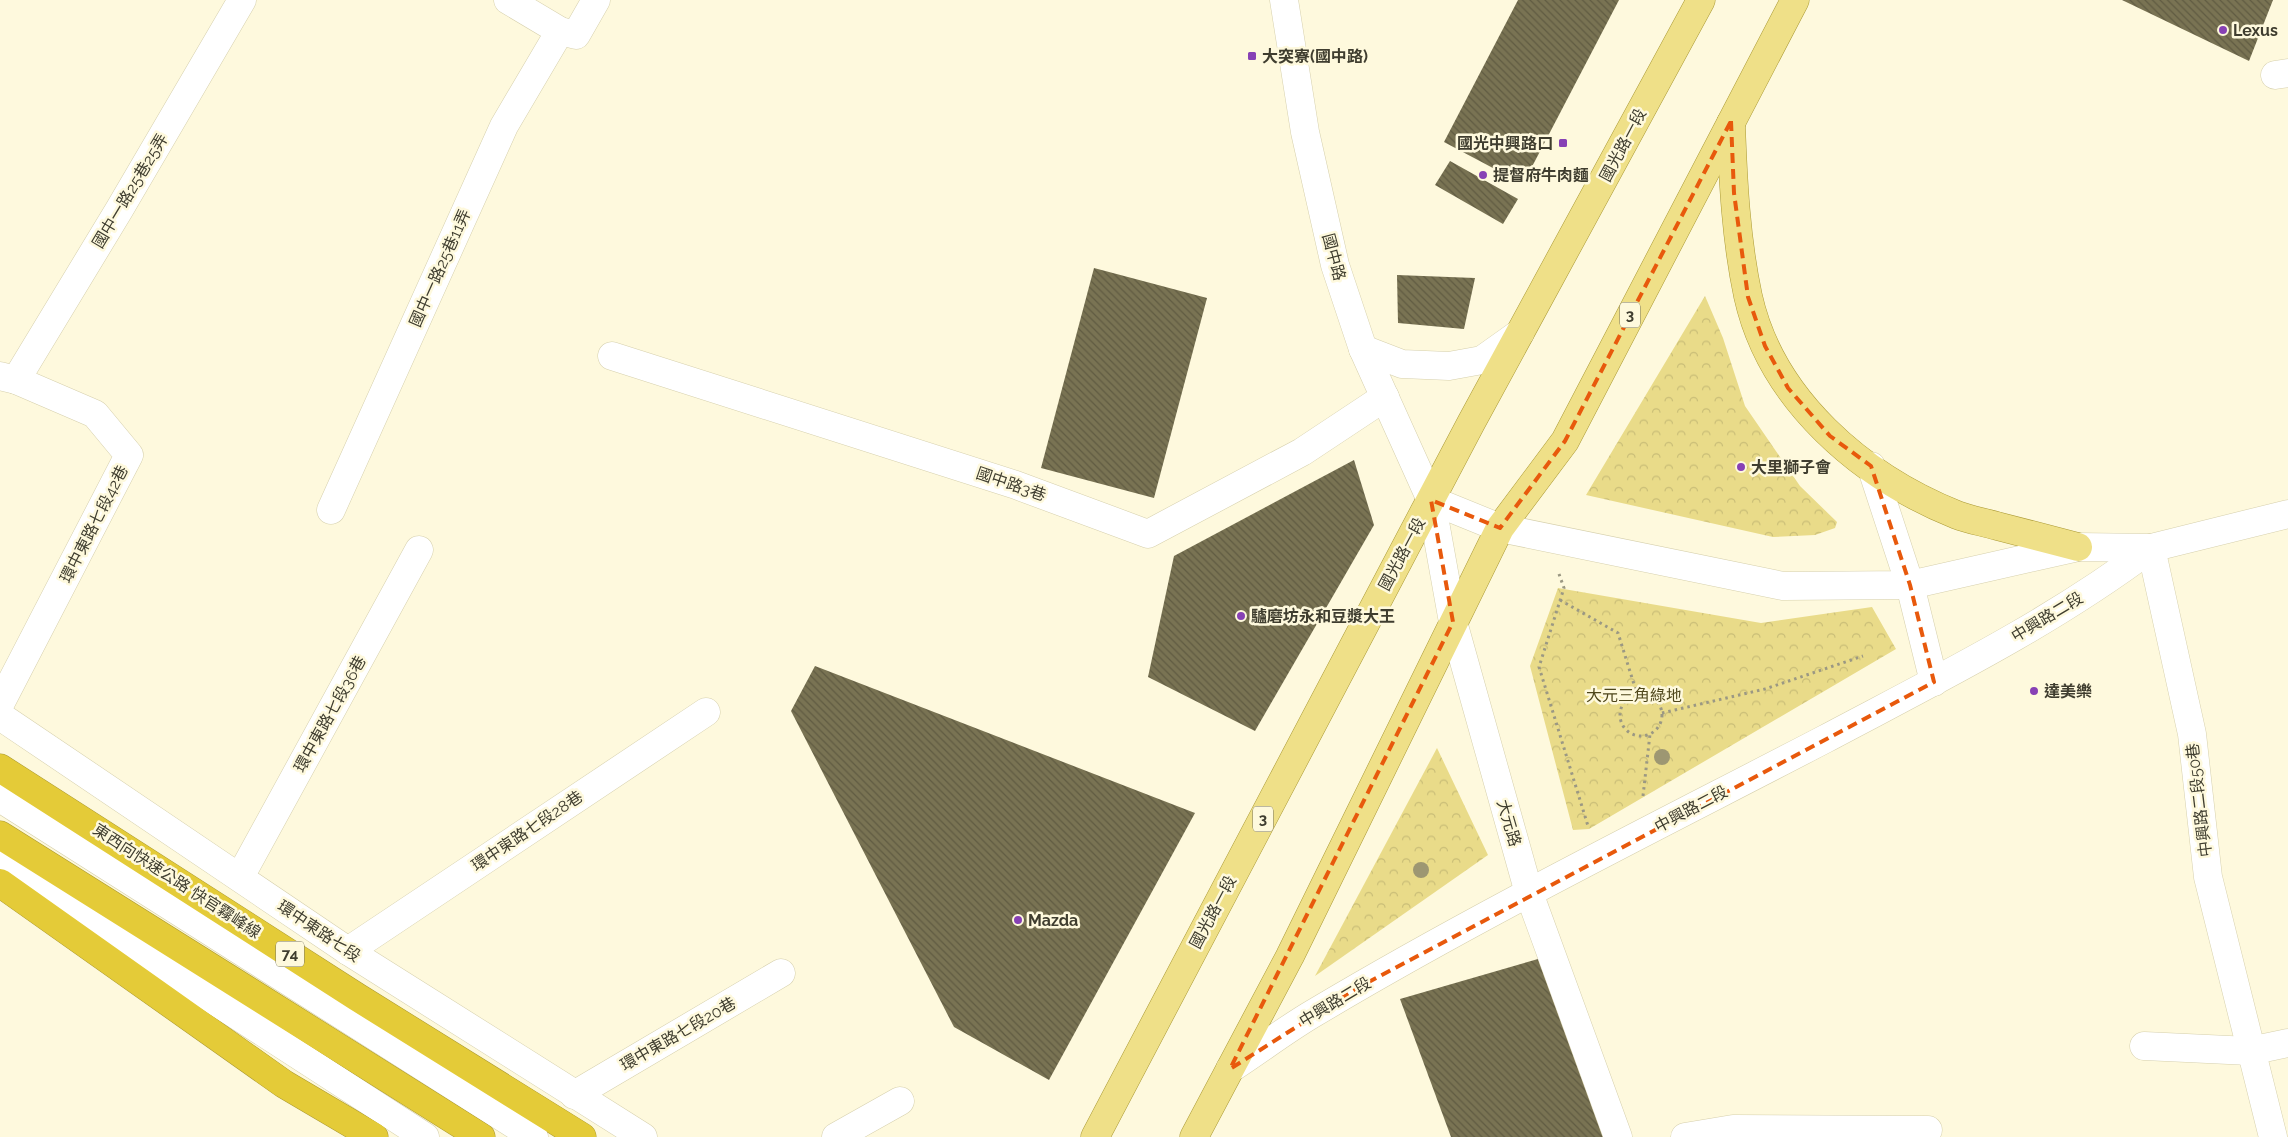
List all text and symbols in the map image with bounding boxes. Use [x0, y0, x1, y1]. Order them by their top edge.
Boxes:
place label: Lexus [2233, 21, 2278, 40]
marker: Lexus [2217, 24, 2229, 36]
place label: 大突寮(國中路) [1262, 47, 1368, 66]
marker: 大突寮(國中路) [1246, 50, 1258, 62]
street label: 國光路一段 [1596, 105, 1650, 185]
street label: 國中一路25巷25弄 [88, 130, 172, 252]
place label: 國光中興路口 [1457, 134, 1553, 153]
marker: 國光中興路口 [1557, 137, 1569, 149]
place label: 提督府牛肉麵 [1493, 166, 1589, 185]
marker: 提督府牛肉麵 [1477, 169, 1489, 181]
street label: 國中一路25巷11弄 [406, 206, 474, 330]
street label: 國中路 [1319, 231, 1349, 283]
road number: 3 [1620, 302, 1640, 328]
place label: 大里獅子會 [1751, 458, 1831, 477]
marker: 大里獅子會 [1735, 461, 1747, 473]
street label: 環中東路七段42巷 [56, 462, 132, 586]
street label: 國中路3巷 [974, 463, 1048, 505]
street label: 國光路一段 [1375, 514, 1429, 594]
street label: 中興路二段 [2008, 588, 2086, 646]
place label: 驢磨坊永和豆漿大王 [1251, 607, 1395, 626]
marker: 驢磨坊永和豆漿大王 [1235, 610, 1247, 622]
street label: 環中東路七段36巷 [290, 652, 370, 776]
place label: 達美樂 [2044, 682, 2092, 701]
marker: 達美樂 [2028, 685, 2040, 697]
park label: 大元三角綠地 [1586, 686, 1682, 705]
street label: 中興路二段50巷 [2183, 742, 2215, 858]
street label: 中興路二段 [1651, 782, 1731, 836]
street label: 環中東路七段28巷 [468, 787, 586, 875]
street label: 大元路 [1493, 797, 1525, 849]
road number: 3 [1253, 806, 1273, 832]
street label: 東西向快速公路 快官霧峰線 [90, 820, 264, 942]
street label: 國光路一段 [1186, 872, 1240, 952]
street label: 環中東路七段 [274, 896, 364, 966]
place label: Mazda [1028, 911, 1078, 930]
marker: Mazda [1012, 914, 1024, 926]
road number: 74 [276, 942, 304, 966]
street label: 中興路二段 [1296, 973, 1374, 1031]
street label: 環中東路七段20巷 [617, 993, 739, 1075]

